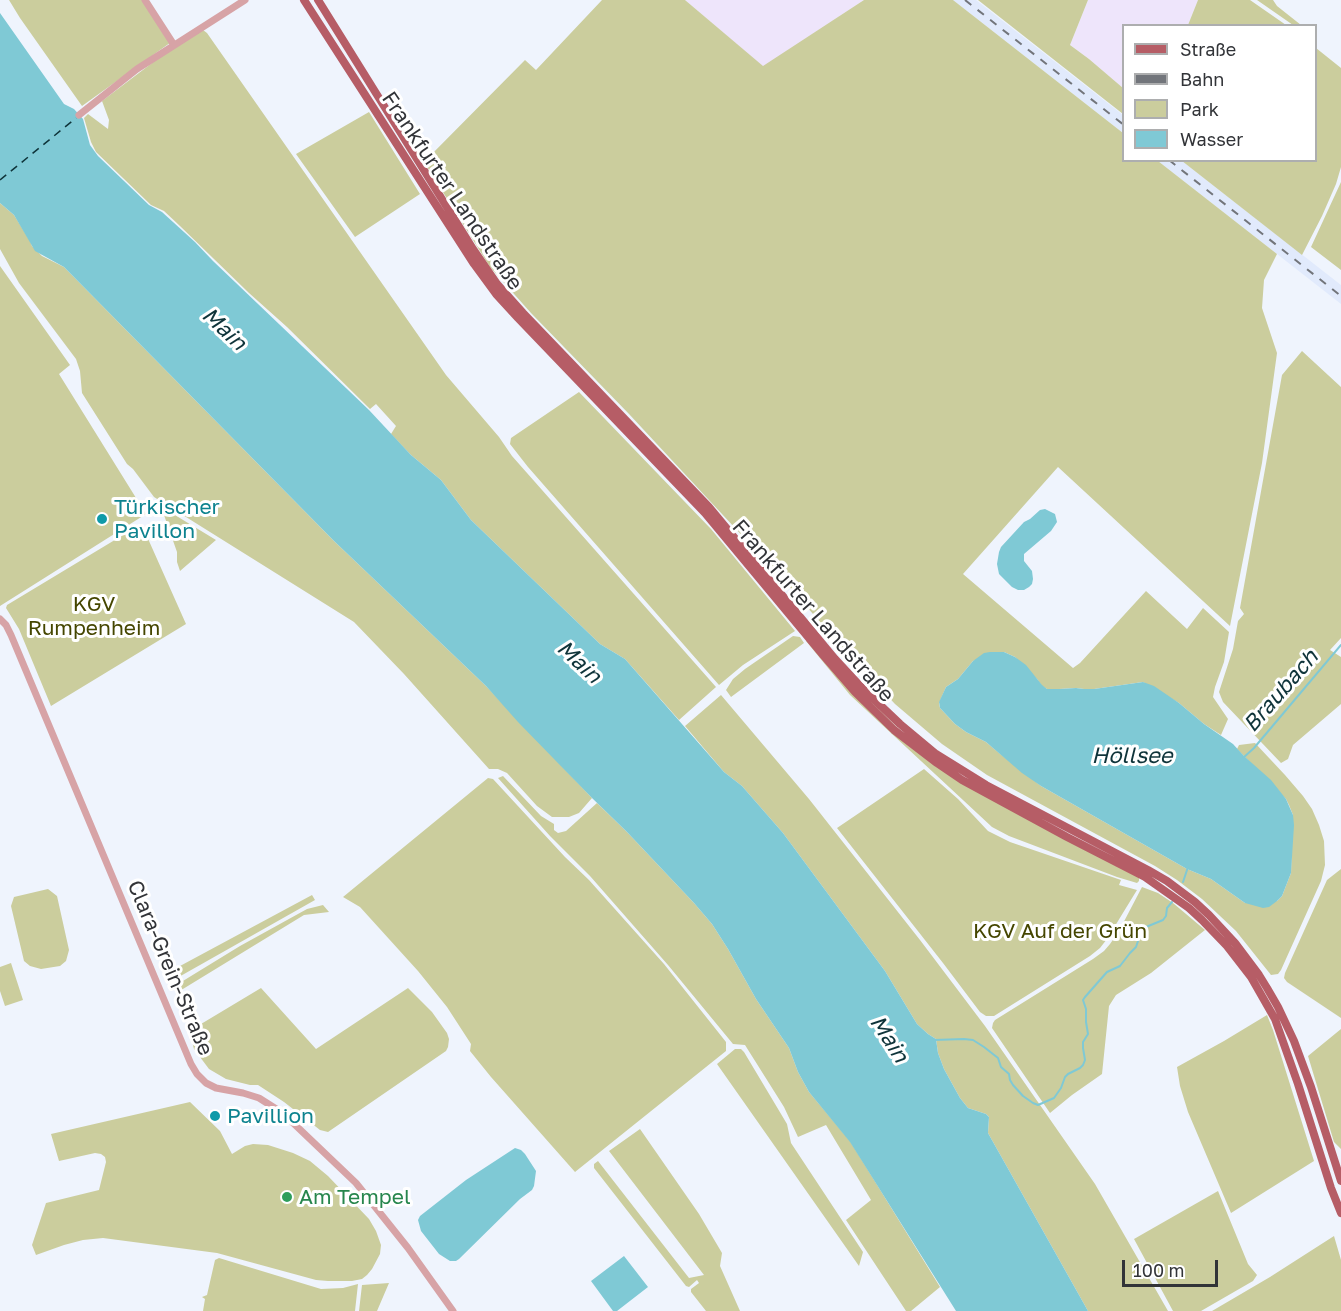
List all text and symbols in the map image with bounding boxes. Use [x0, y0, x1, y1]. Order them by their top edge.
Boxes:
legend [1122, 24, 1317, 162]
text: Straße [1180, 38, 1236, 60]
text: Bahn [1180, 68, 1224, 90]
street label: Frankfurter Landstraße [376, 87, 528, 295]
text: Park [1180, 98, 1219, 120]
text: Wasser [1180, 128, 1243, 150]
water label: Main [196, 302, 252, 356]
place label: Türkischer Pavillon [114, 494, 220, 544]
marker: Türkischer Pavillon [95, 512, 109, 526]
street label: Frankfurter Landstraße [727, 515, 899, 707]
park label: KGV Rumpenheim [28, 591, 160, 641]
water label: Main [551, 635, 607, 689]
water label: Braubach [1238, 644, 1324, 738]
water label: Höllsee [1091, 743, 1173, 769]
street label: Clara-Grein-Straße [122, 877, 218, 1059]
park label: KGV Auf der Grün [973, 918, 1147, 944]
water label: Main [864, 1011, 914, 1067]
place label: Pavillion [227, 1103, 314, 1129]
marker: Pavillion [208, 1109, 222, 1123]
place label: Am Tempel [299, 1184, 411, 1210]
marker: Am Tempel [280, 1190, 294, 1204]
scale bar [1125, 1248, 1221, 1286]
text: 100 m [1133, 1259, 1184, 1281]

